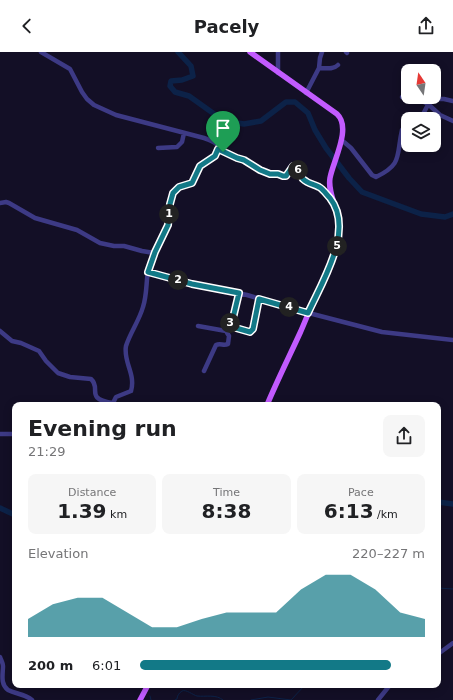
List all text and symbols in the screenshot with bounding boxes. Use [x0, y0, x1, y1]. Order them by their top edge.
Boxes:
icon: back [16, 15, 38, 37]
icon: share [415, 15, 437, 37]
text: Pacely [194, 16, 259, 37]
north arrow [401, 64, 441, 104]
map controls [401, 64, 441, 152]
pin [206, 111, 240, 152]
button: layers [401, 112, 441, 152]
icon: arrive [212, 117, 234, 139]
pin: 6 [288, 160, 308, 180]
text: 6 [294, 163, 302, 176]
pin: 1 [159, 204, 179, 224]
text: 1 [165, 207, 173, 220]
pin: 5 [327, 236, 347, 256]
text: 5 [333, 239, 341, 252]
pin: 2 [168, 270, 188, 290]
text: 2 [174, 273, 182, 286]
pin: 4 [279, 297, 299, 317]
text: 4 [285, 300, 293, 313]
pin: 3 [220, 313, 240, 333]
text: 3 [226, 316, 234, 329]
button: share [383, 415, 425, 457]
text: Evening run [28, 416, 177, 441]
text: 21:29 [28, 444, 65, 459]
text: Distance [68, 486, 116, 499]
text: Time [213, 486, 240, 499]
text: Pace [348, 486, 374, 499]
text: 1.39 [57, 499, 107, 523]
text: 8:38 [202, 499, 251, 523]
text: 6:13 [324, 499, 374, 523]
text: km [107, 508, 127, 521]
text: /km [374, 508, 398, 521]
text: Elevation [28, 546, 88, 561]
text: 220–227 m [352, 546, 425, 561]
text: 200 m [28, 658, 73, 673]
text: 6:01 [92, 658, 121, 673]

